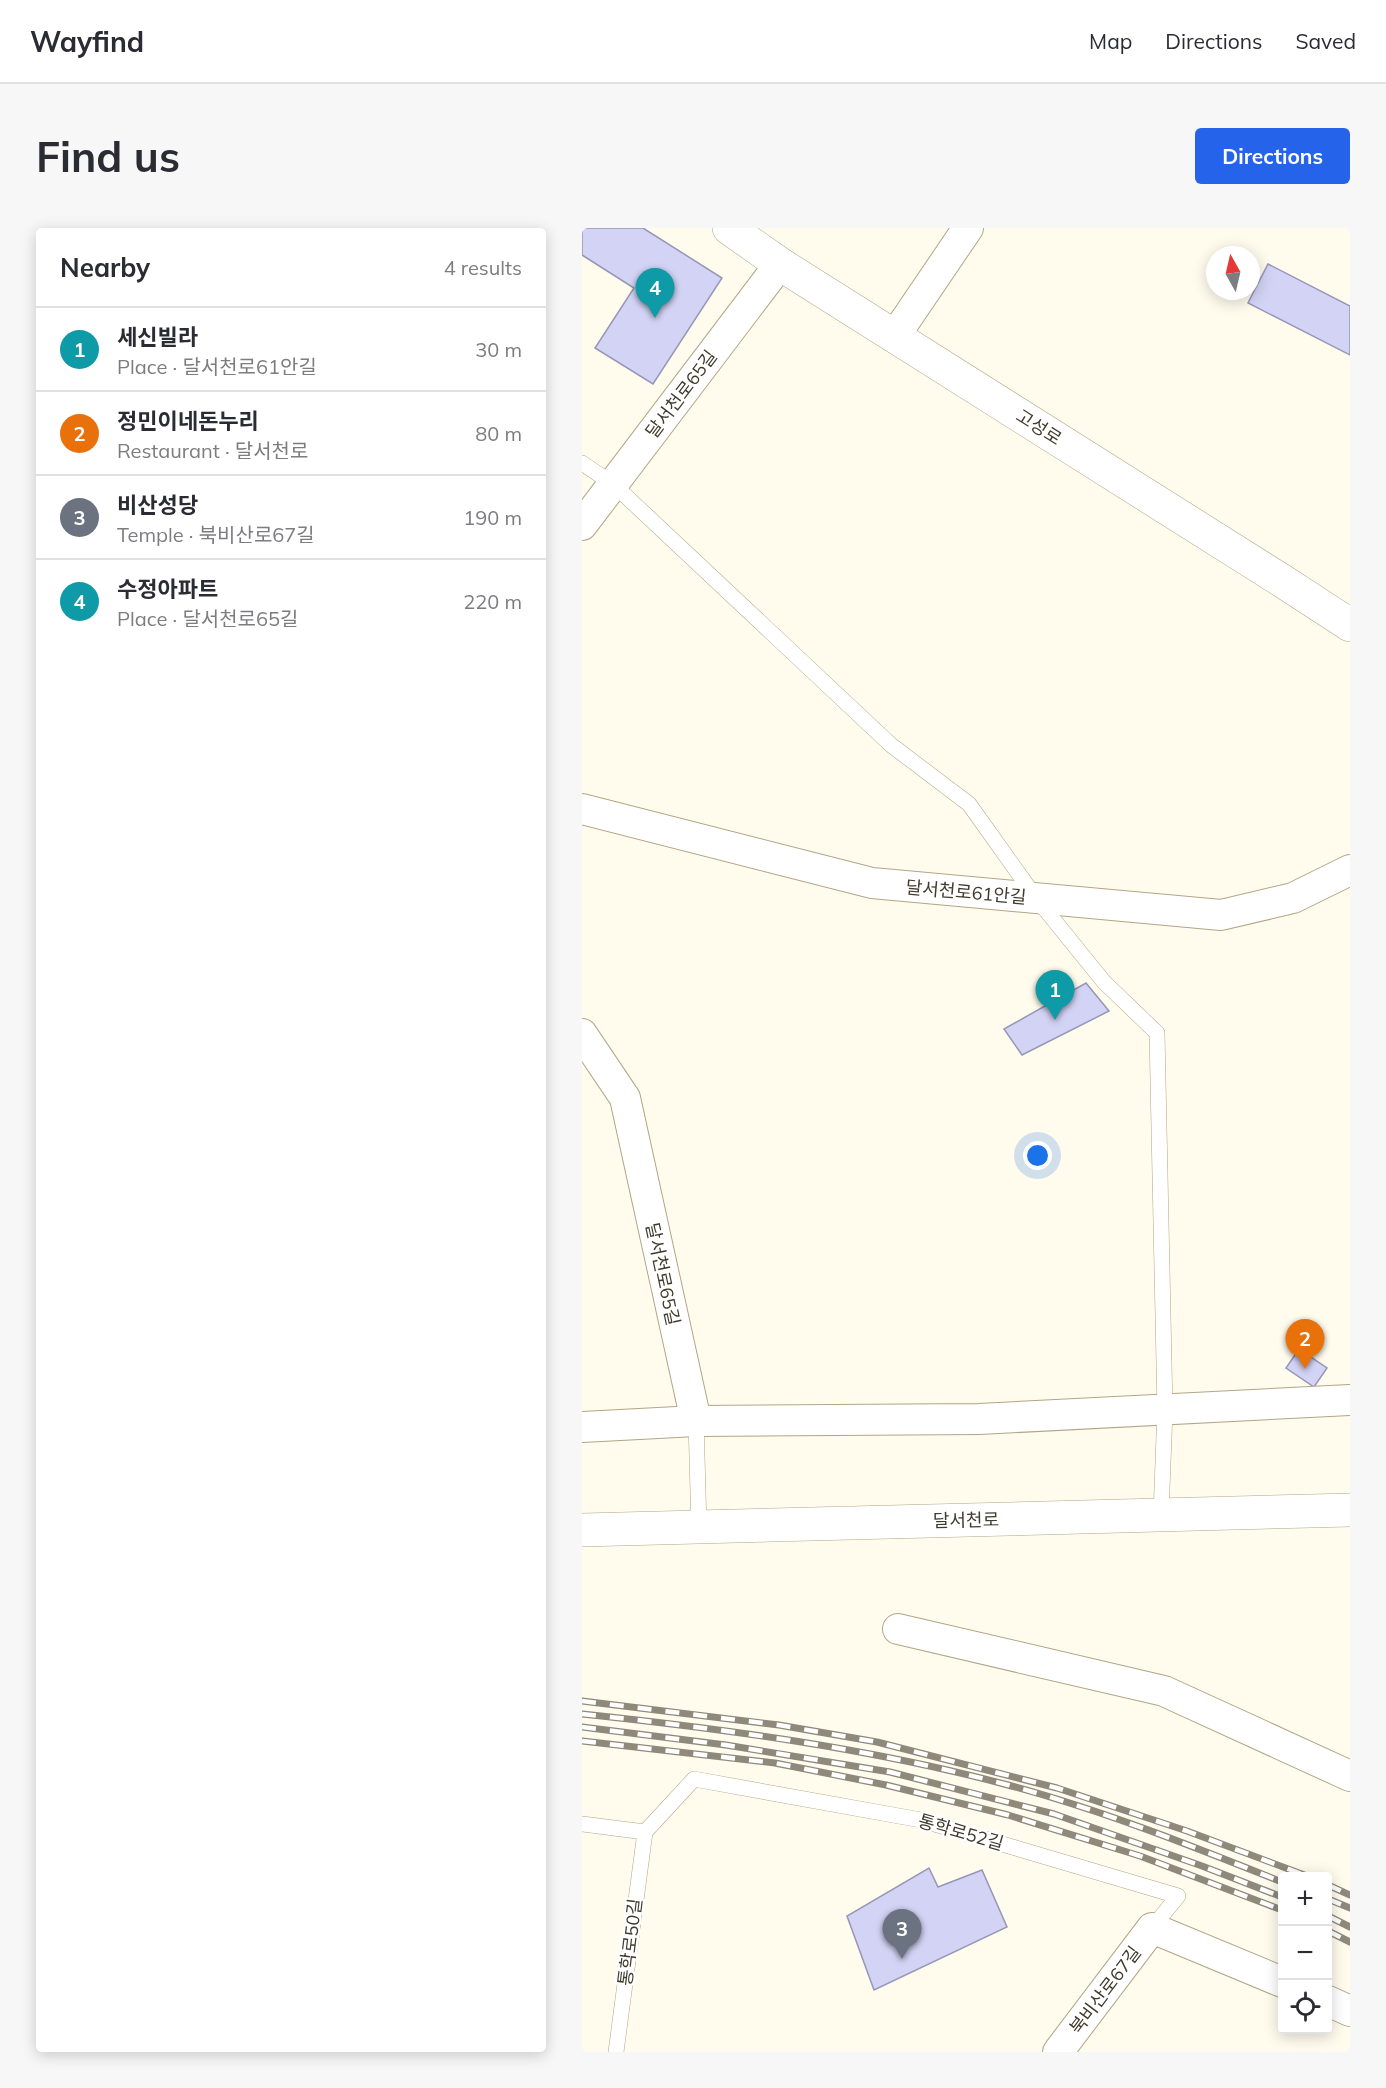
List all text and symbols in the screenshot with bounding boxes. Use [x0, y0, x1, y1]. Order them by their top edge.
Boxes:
text: Wayfind [30, 24, 144, 59]
text: Map [1089, 28, 1132, 54]
text: Directions [1165, 28, 1262, 54]
text: Saved [1295, 28, 1356, 54]
button: Directions [1195, 128, 1350, 184]
text: Find us [36, 130, 180, 183]
north arrow [1206, 246, 1260, 300]
text: Nearby [60, 251, 150, 284]
text: 4 results [444, 255, 522, 280]
pin: 4 [636, 268, 674, 318]
text: 세신빌라 [117, 323, 198, 351]
text: 1 [74, 337, 86, 362]
text: 30 m [475, 337, 522, 362]
street label: 달서천로65길 [640, 345, 722, 443]
text: Place · 달서천로61안길 [117, 354, 317, 379]
street label: 고성로 [1012, 404, 1066, 450]
text: 정민이네돈누리 [117, 407, 259, 435]
text: 2 [74, 421, 86, 446]
text: 80 m [475, 421, 522, 446]
text: Restaurant · 달서천로 [117, 438, 308, 463]
text: 비산성당 [117, 491, 198, 519]
text: 3 [74, 505, 86, 530]
text: 190 m [463, 505, 522, 530]
text: Temple · 북비산로67길 [117, 522, 315, 547]
text: 수정아파트 [117, 575, 218, 603]
text: 4 [74, 589, 86, 614]
text: 220 m [463, 589, 522, 614]
text: Place · 달서천로65길 [117, 606, 298, 631]
street label: 달서천로61안길 [905, 875, 1027, 909]
pin: 1 [1036, 970, 1074, 1020]
your location [1023, 1141, 1052, 1170]
street label: 달서천로65길 [641, 1221, 685, 1327]
pin: 2 [1286, 1320, 1324, 1369]
street label: 달서천로 [933, 1508, 999, 1532]
street label: 통학로52길 [916, 1809, 1006, 1855]
map controls [1278, 1872, 1332, 2034]
button: + [1278, 1872, 1332, 1926]
street label: 통학로50길 [613, 1897, 647, 1987]
pin: 3 [882, 1910, 922, 1959]
button: − [1278, 1926, 1332, 1980]
street label: 북비산로67길 [1064, 1941, 1146, 2039]
button: locate [1278, 1980, 1332, 2034]

